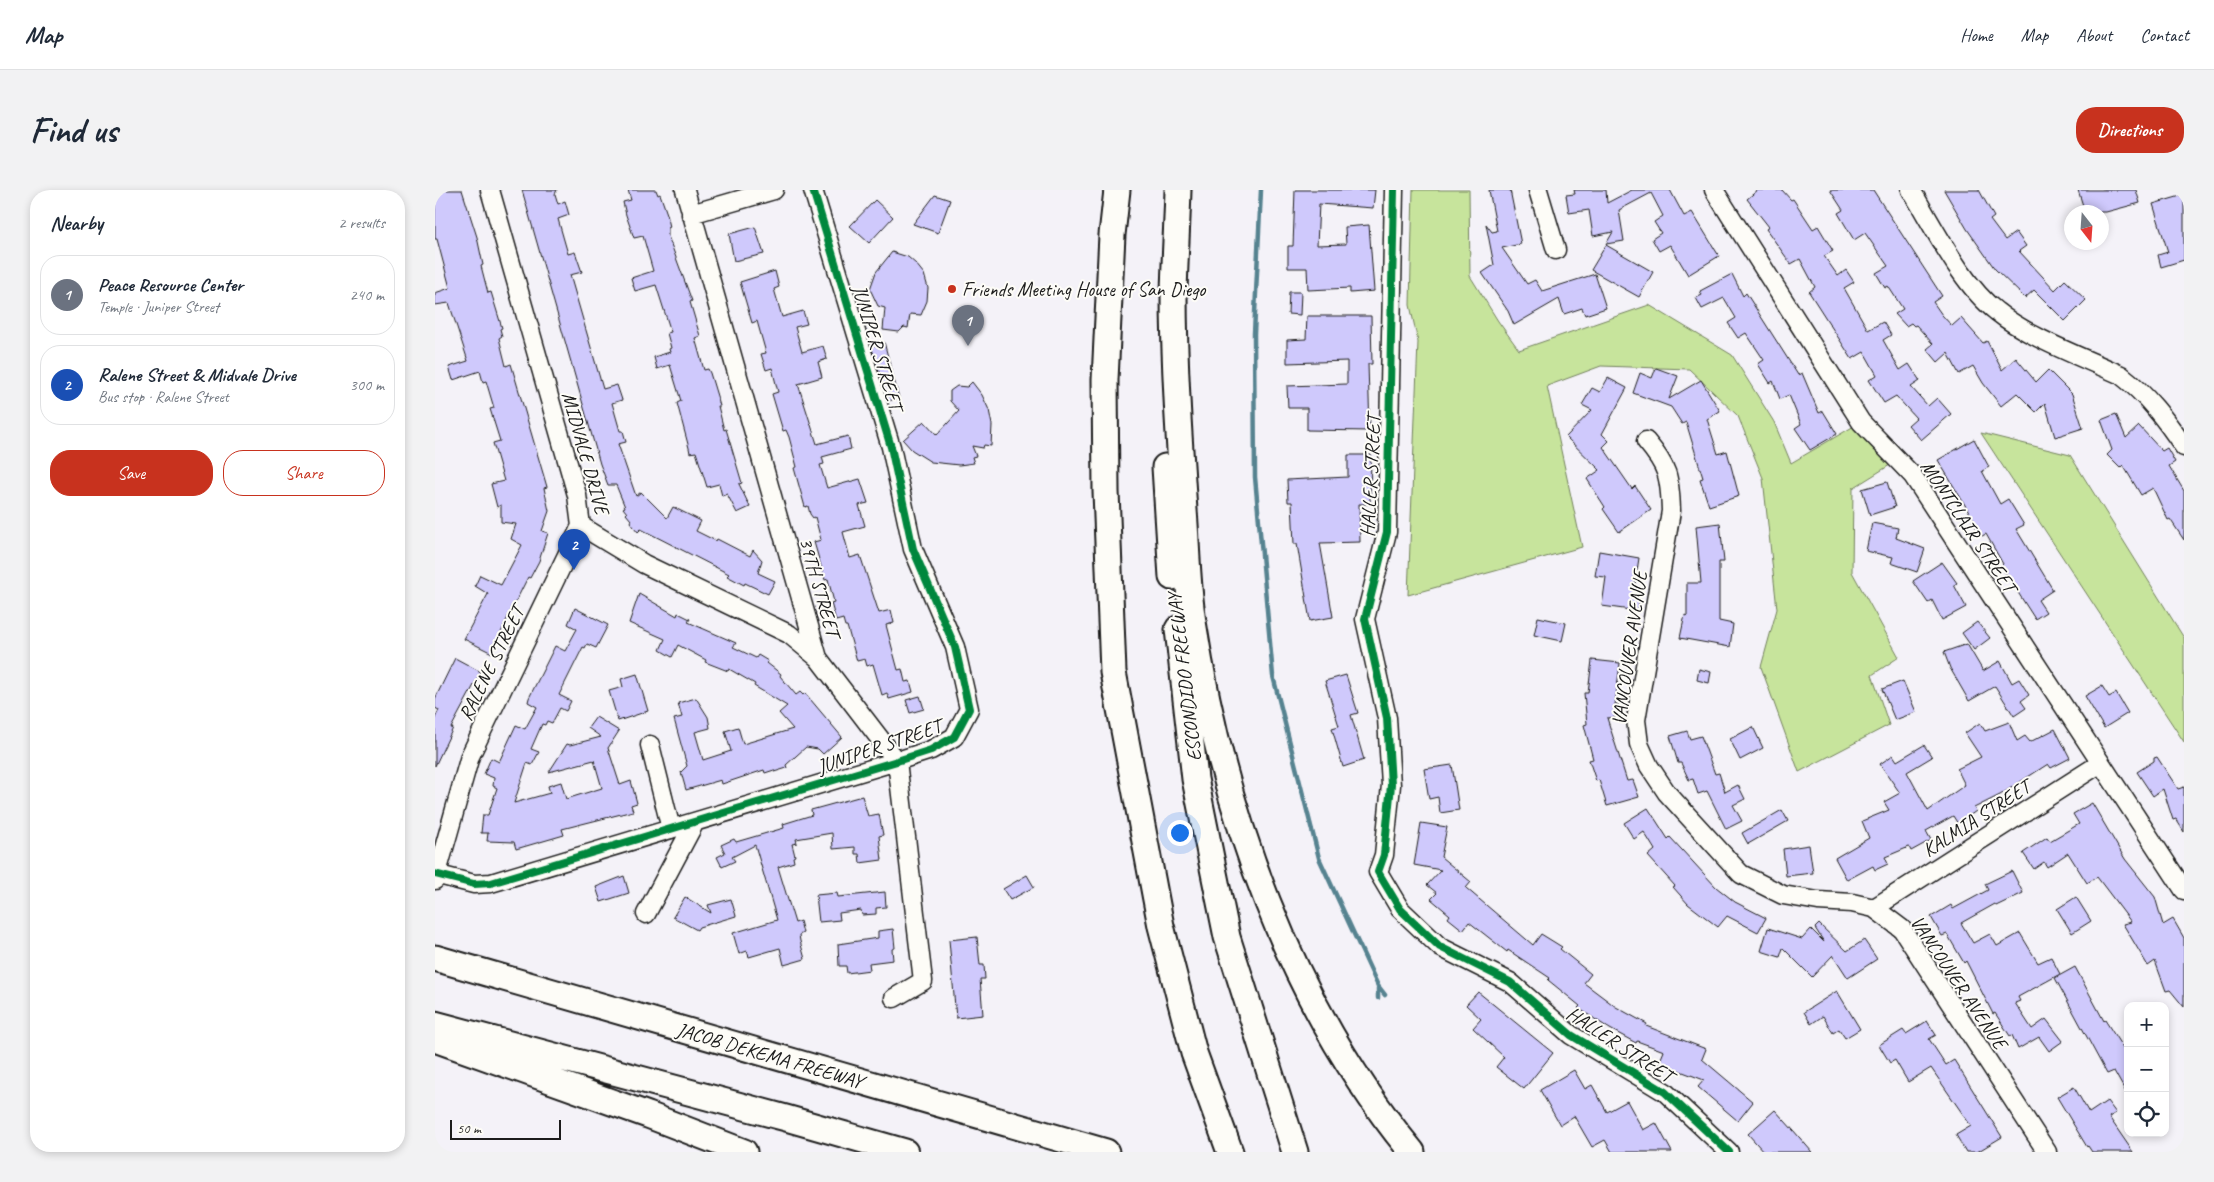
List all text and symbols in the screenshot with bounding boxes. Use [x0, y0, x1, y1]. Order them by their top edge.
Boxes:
text: Map [25, 20, 62, 50]
text: Home [1960, 24, 1993, 46]
text: Map [2021, 24, 2048, 46]
text: About [2076, 24, 2112, 46]
text: Contact [2140, 24, 2189, 46]
button: Directions [2076, 107, 2184, 153]
text: Find us [30, 108, 117, 153]
north arrow [2064, 205, 2109, 250]
text: Nearby [50, 210, 103, 236]
text: 2 results [338, 213, 385, 233]
text: Peace Resource Center [98, 273, 243, 297]
place label: Friends Meeting House of San Diego [962, 277, 1206, 302]
street label: JUNIPER STREET [846, 281, 910, 417]
marker: Friends Meeting House of San Diego [946, 283, 958, 295]
text: 1 [63, 285, 71, 305]
text: 240 m [350, 285, 384, 305]
text: Temple · Juniper Street [98, 297, 219, 317]
pin: 1 [952, 305, 984, 346]
text: Ralene Street & Midvale Drive [98, 363, 296, 387]
text: 2 [63, 375, 71, 395]
text: 300 m [350, 375, 384, 395]
text: Bus stop · Ralene Street [98, 387, 229, 407]
street label: MIDVALE DRIVE [556, 389, 616, 520]
street label: HALLER STREET [1355, 410, 1386, 538]
button: Save [50, 450, 213, 496]
button: Share [223, 450, 385, 496]
street label: MONTCLAIR STREET [1915, 455, 2024, 600]
pin: 2 [558, 529, 590, 570]
street label: 39TH STREET [793, 534, 847, 644]
street label: VANCOUVER AVENUE [1606, 566, 1653, 727]
street label: ESCONDIDO FREEWAY [1161, 588, 1207, 763]
street label: RALENE STREET [453, 598, 532, 725]
street label: JUNIPER STREET [813, 712, 949, 780]
street label: KALMIA STREET [1918, 772, 2038, 863]
your location [1167, 820, 1193, 846]
street label: VANCOUVER AVENUE [1905, 911, 2014, 1056]
street label: HALLER STREET [1562, 1001, 1682, 1091]
map controls [2124, 1002, 2169, 1137]
button: + [2124, 1002, 2169, 1047]
street label: JACOB DEKEMA FREEWAY [673, 1017, 870, 1095]
button: − [2124, 1047, 2169, 1092]
button: locate [2124, 1092, 2169, 1137]
scale bar [450, 1117, 561, 1140]
text: 50 m [457, 1120, 481, 1137]

